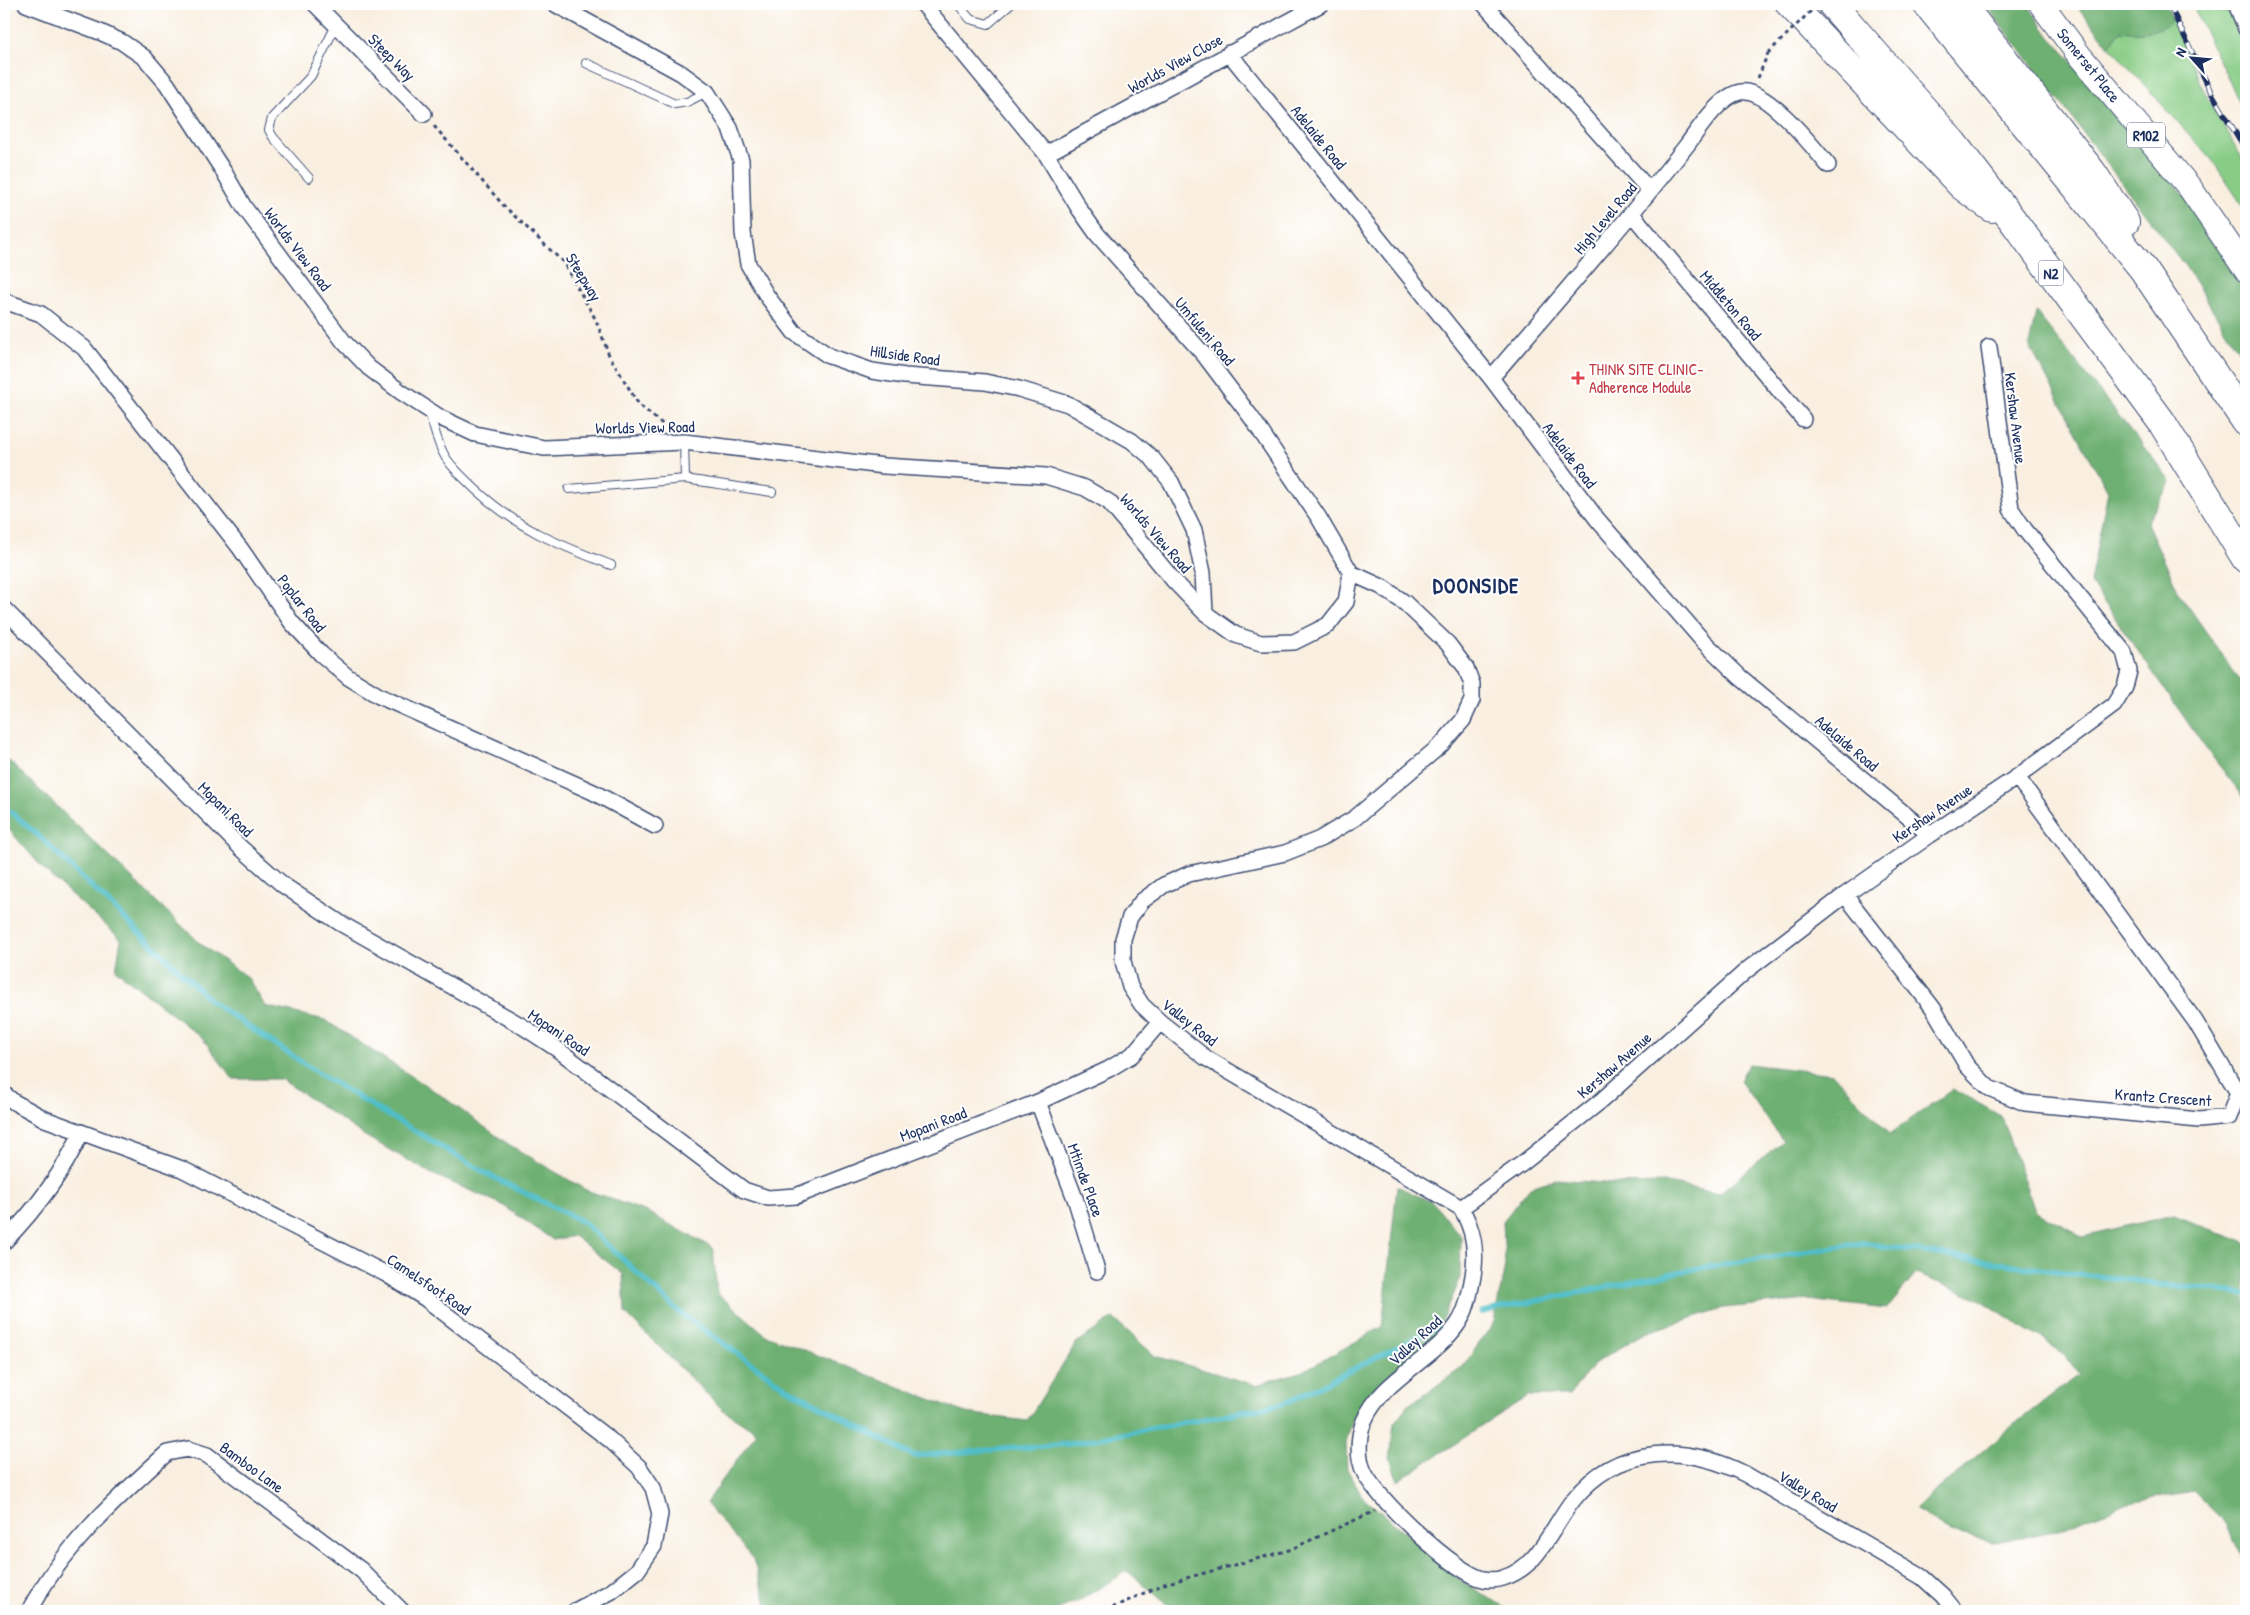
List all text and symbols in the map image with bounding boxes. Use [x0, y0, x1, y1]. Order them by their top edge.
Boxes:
street label: Somerset Place [2052, 23, 2126, 107]
street label: Steep Way [363, 28, 421, 86]
street label: Worlds View Close [1124, 28, 1227, 98]
north arrow [2168, 32, 2218, 82]
text: N [2170, 44, 2190, 60]
street label: Adelaide Road [1286, 100, 1352, 174]
road number: R102 [2127, 122, 2165, 148]
street label: High Level Road [1568, 177, 1642, 259]
street label: Worlds View Road [259, 203, 337, 295]
street label: Steepway [561, 249, 607, 305]
road number: N2 [2038, 260, 2064, 286]
street label: Middleton Road [1695, 265, 1767, 345]
street label: Umfuleni Road [1170, 292, 1240, 370]
street label: Hillside Road [869, 339, 941, 371]
place label: THINK SITE CLINIC- Adherence Module [1589, 358, 1704, 398]
marker: THINK SITE CLINIC- Adherence Module [1571, 371, 1585, 385]
street label: Kershaw Avenue [1999, 371, 2033, 465]
street label: Worlds View Road [595, 415, 695, 439]
street label: Adelaide Road [1538, 418, 1602, 492]
street label: Worlds View Road [1115, 488, 1197, 578]
street label: Poplar Road [273, 570, 331, 636]
district label: DOONSIDE [1433, 571, 1519, 600]
street label: Adelaide Road [1810, 710, 1884, 776]
street label: Mopani Road [194, 777, 258, 841]
street label: Kershaw Avenue [1888, 778, 1977, 848]
street label: Valley Road [1158, 993, 1222, 1051]
street label: Mopani Road [524, 1003, 594, 1061]
street label: Kershaw Avenue [1572, 1026, 1656, 1103]
street label: Krantz Crescent [2114, 1083, 2213, 1111]
street label: Mopani Road [896, 1101, 970, 1147]
street label: Mtimde Place [1063, 1140, 1110, 1220]
street label: Camelsfoot Road [383, 1248, 475, 1320]
street label: Valley Road [1384, 1310, 1446, 1370]
street label: Bamboo Lane [215, 1436, 289, 1498]
street label: Valley Road [1774, 1465, 1842, 1517]

